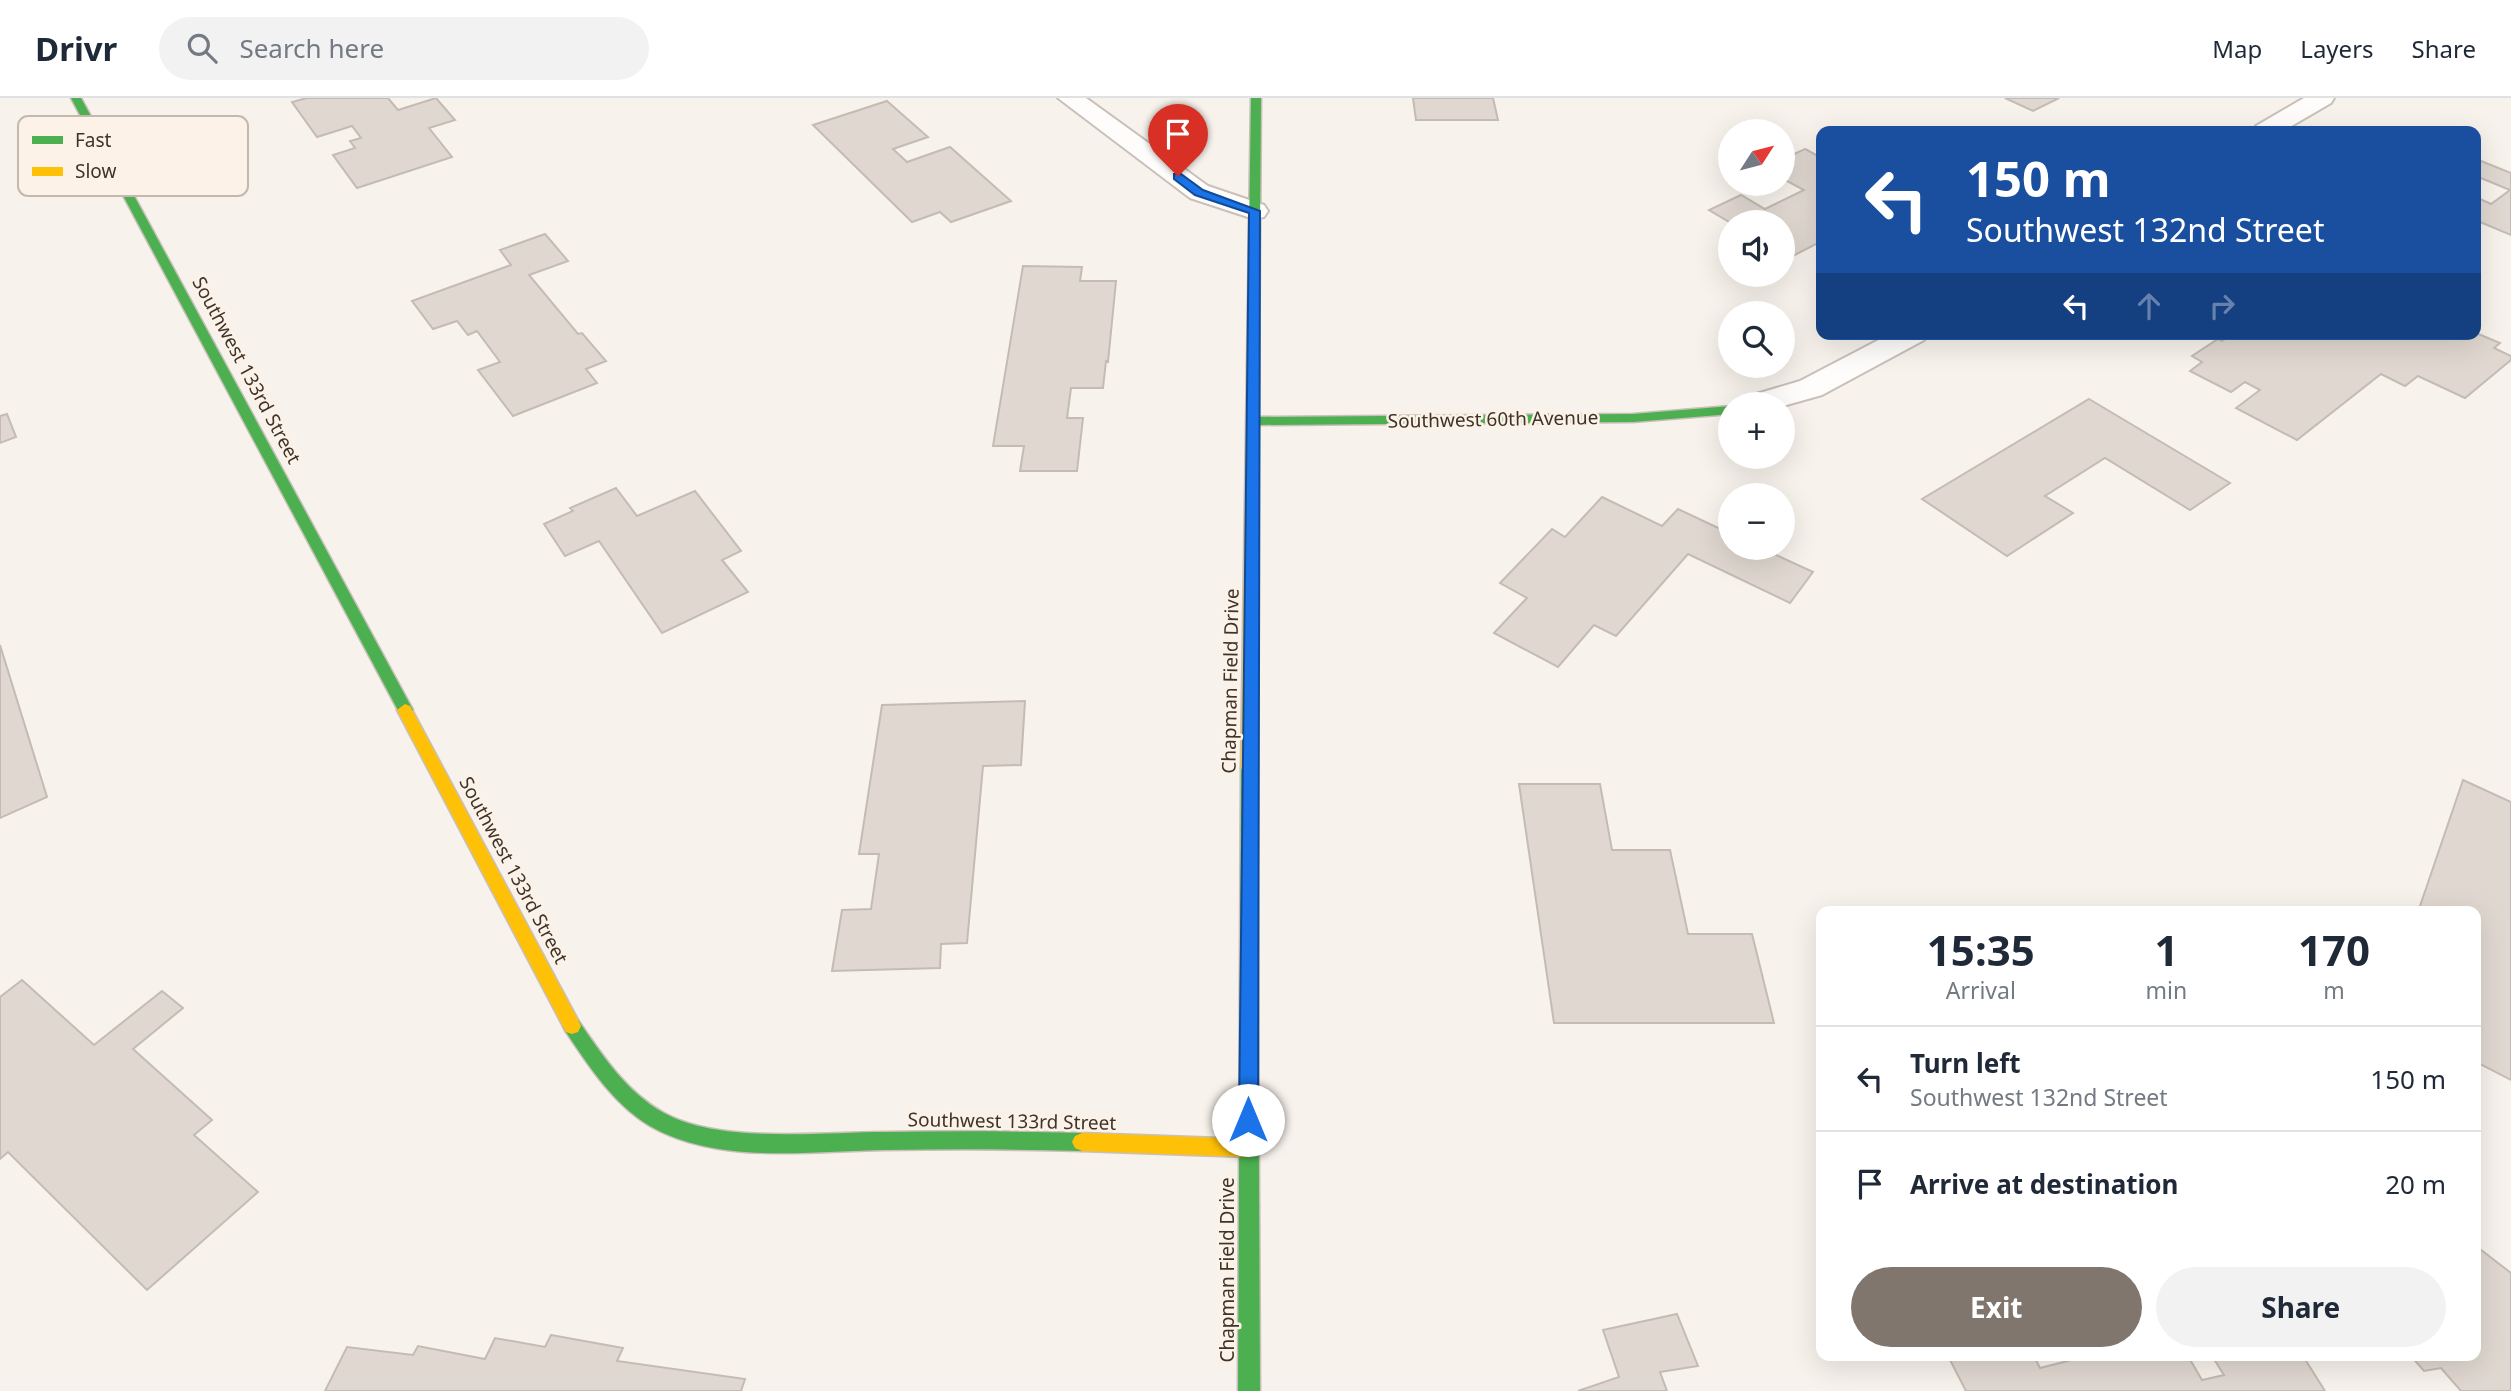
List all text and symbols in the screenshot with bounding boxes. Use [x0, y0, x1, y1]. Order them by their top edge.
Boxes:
search box [159, 17, 649, 80]
text: Drivr [35, 26, 117, 71]
icon: search [183, 29, 221, 67]
text: Search here [239, 30, 384, 66]
text: Map [2212, 32, 2262, 65]
text: Layers [2300, 32, 2374, 65]
text: Share [2412, 32, 2476, 65]
pin [1148, 104, 1208, 176]
icon: arrive [1159, 115, 1197, 153]
legend [18, 116, 248, 196]
north arrow [1718, 119, 1796, 196]
map controls [1718, 119, 1795, 560]
text: Fast [75, 127, 112, 153]
text: 150 m [1966, 145, 2111, 211]
icon: left [1851, 154, 1942, 245]
text: Slow [75, 158, 116, 184]
text: Southwest 132nd Street [1966, 208, 2324, 251]
button: sound [1718, 210, 1795, 287]
street label: Southwest 133rd Street [187, 272, 307, 468]
icon: left [2057, 287, 2095, 325]
icon: ahead [2130, 287, 2168, 325]
icon: right [2203, 287, 2241, 325]
button: search [1718, 301, 1795, 378]
button: + [1718, 392, 1795, 469]
street label: Southwest 60th Avenue [1387, 404, 1599, 434]
button: − [1718, 483, 1795, 560]
street label: Chapman Field Drive [1215, 588, 1245, 774]
street label: Southwest 133rd Street [454, 772, 574, 968]
text: 15:35 [1927, 921, 2035, 978]
text: 1 [2154, 921, 2178, 978]
text: 170 [2298, 921, 2370, 978]
text: Arrival [1946, 974, 2016, 1006]
text: min [2146, 974, 2187, 1006]
text: m [2323, 974, 2345, 1006]
text: Turn left [1910, 1045, 2021, 1081]
icon: left [1851, 1060, 1889, 1098]
text: 150 m [2370, 1061, 2446, 1097]
text: Southwest 132nd Street [1910, 1081, 2168, 1113]
position arrow [1211, 1083, 1285, 1157]
street label: Southwest 133rd Street [907, 1106, 1117, 1136]
icon: arrive [1851, 1165, 1889, 1203]
text: Arrive at destination [1910, 1166, 2179, 1202]
text: 20 m [2385, 1166, 2446, 1202]
street label: Chapman Field Drive [1214, 1177, 1240, 1363]
button: Exit [1851, 1267, 2142, 1347]
button: Share [2156, 1267, 2446, 1347]

